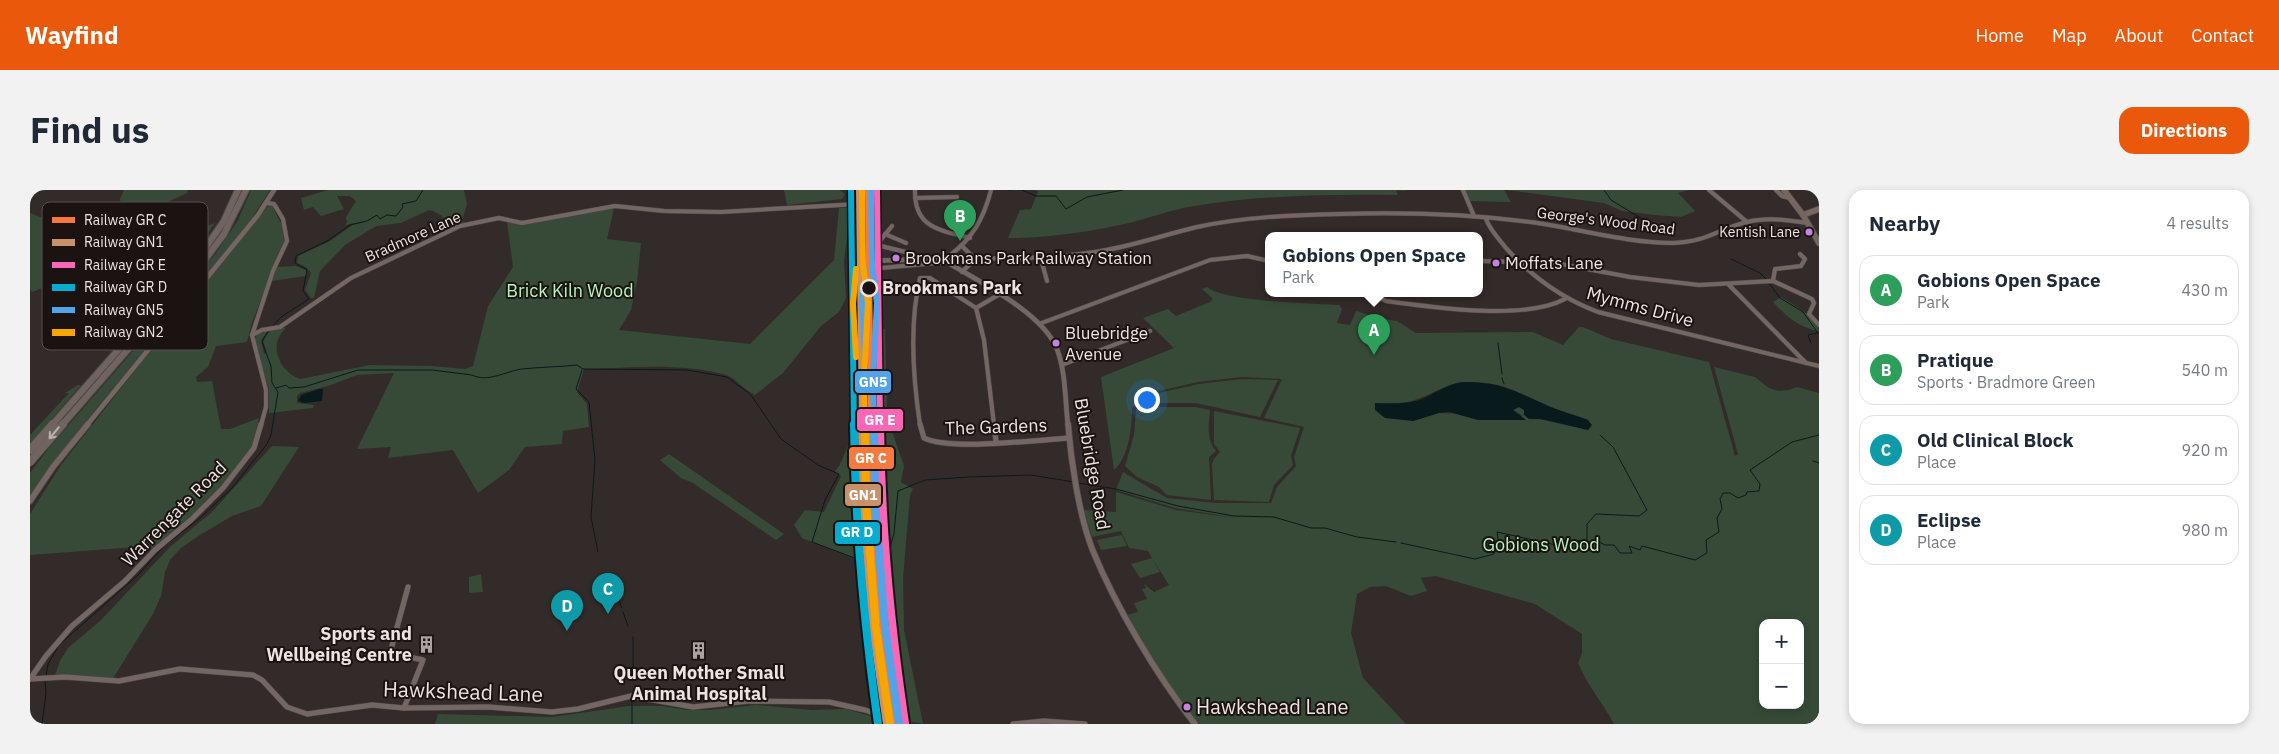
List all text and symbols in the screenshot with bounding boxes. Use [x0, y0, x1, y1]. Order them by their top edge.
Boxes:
text: Wayfind [25, 19, 118, 51]
text: Home [1976, 24, 2024, 47]
text: Map [2052, 24, 2087, 47]
text: About [2115, 24, 2163, 47]
text: Contact [2191, 24, 2254, 47]
text: Find us [30, 107, 149, 153]
button: Directions [2119, 107, 2249, 154]
pin: B [944, 200, 976, 241]
legend [42, 202, 208, 350]
street label: George's Wood Road [1536, 203, 1676, 238]
street label: Bradmore Lane [362, 207, 464, 266]
text: Nearby [1869, 209, 1940, 237]
text: Railway GR C [84, 211, 167, 229]
text: 4 results [2166, 213, 2229, 233]
place label: Kentish Lane [1719, 223, 1800, 241]
marker: Kentish Lane [1804, 227, 1814, 237]
popup [1265, 232, 1483, 297]
text: Railway GN1 [84, 233, 164, 251]
text: Gobions Open Space [1282, 243, 1466, 267]
place label: Brookmans Park Railway Station [905, 247, 1152, 269]
place label: Moffats Lane [1505, 252, 1603, 274]
marker: Brookmans Park Railway Station [891, 253, 901, 263]
text: Railway GR E [84, 256, 166, 274]
marker: Moffats Lane [1491, 258, 1501, 268]
text: Park [1282, 267, 1315, 287]
text: Gobions Open Space [1917, 268, 2101, 292]
place label: Brookmans Park [882, 276, 1022, 299]
text: Railway GR D [84, 278, 167, 296]
park label: Brick Kiln Wood [506, 279, 634, 302]
marker: Brookmans Park [860, 279, 878, 297]
text: A [1881, 280, 1891, 300]
text: 430 m [2181, 280, 2228, 300]
street label: Mymms Drive [1584, 281, 1696, 332]
text: Park [1917, 292, 1949, 312]
text: Railway GN5 [84, 301, 164, 319]
pin: A [1358, 314, 1390, 355]
place label: Bluebridge Avenue [1065, 322, 1148, 365]
text: Railway GN2 [84, 323, 164, 341]
marker: Bluebridge Avenue [1051, 338, 1061, 348]
text: Pratique [1917, 348, 1994, 372]
text: B [1881, 360, 1891, 380]
text: 540 m [2181, 360, 2228, 380]
line badge: GN5 [854, 370, 892, 394]
text: Sports · Bradmore Green [1917, 372, 2096, 392]
text: GN5 [859, 373, 887, 391]
your location [1134, 387, 1160, 413]
street label: Bluebridge Road [1070, 396, 1115, 532]
line badge: GR E [856, 408, 904, 432]
text: GR E [864, 411, 896, 429]
street label: The Gardens [944, 413, 1048, 440]
one-way arrow [48, 426, 59, 439]
text: Old Clinical Block [1917, 428, 2074, 452]
text: C [1881, 440, 1891, 460]
text: 920 m [2181, 440, 2228, 460]
line badge: GR C [848, 446, 895, 470]
text: GR C [855, 449, 887, 467]
text: Place [1917, 452, 1956, 472]
street label: Warrengate Road [116, 456, 231, 571]
line badge: GN1 [844, 483, 882, 507]
text: GN1 [849, 486, 878, 504]
text: Eclipse [1917, 508, 1981, 532]
text: D [1880, 520, 1892, 540]
text: 980 m [2181, 520, 2228, 540]
line badge: GR D [834, 521, 881, 545]
text: GR D [841, 523, 874, 541]
text: Place [1917, 532, 1956, 552]
park label: Gobions Wood [1482, 533, 1600, 556]
pin: C [592, 573, 624, 614]
pin: D [551, 590, 583, 631]
map controls [1759, 619, 1804, 709]
button: + [1759, 619, 1804, 664]
place label: Sports and Wellbeing Centre [266, 622, 412, 666]
building icon: Sports and Wellbeing Centre [416, 634, 436, 654]
building icon: Queen Mother Small Animal Hospital [689, 640, 709, 660]
place label: Queen Mother Small Animal Hospital [613, 661, 785, 705]
button: − [1759, 664, 1804, 709]
street label: Hawkshead Lane [383, 674, 544, 708]
place label: Hawkshead Lane [1196, 693, 1349, 720]
marker: Hawkshead Lane [1182, 702, 1192, 712]

